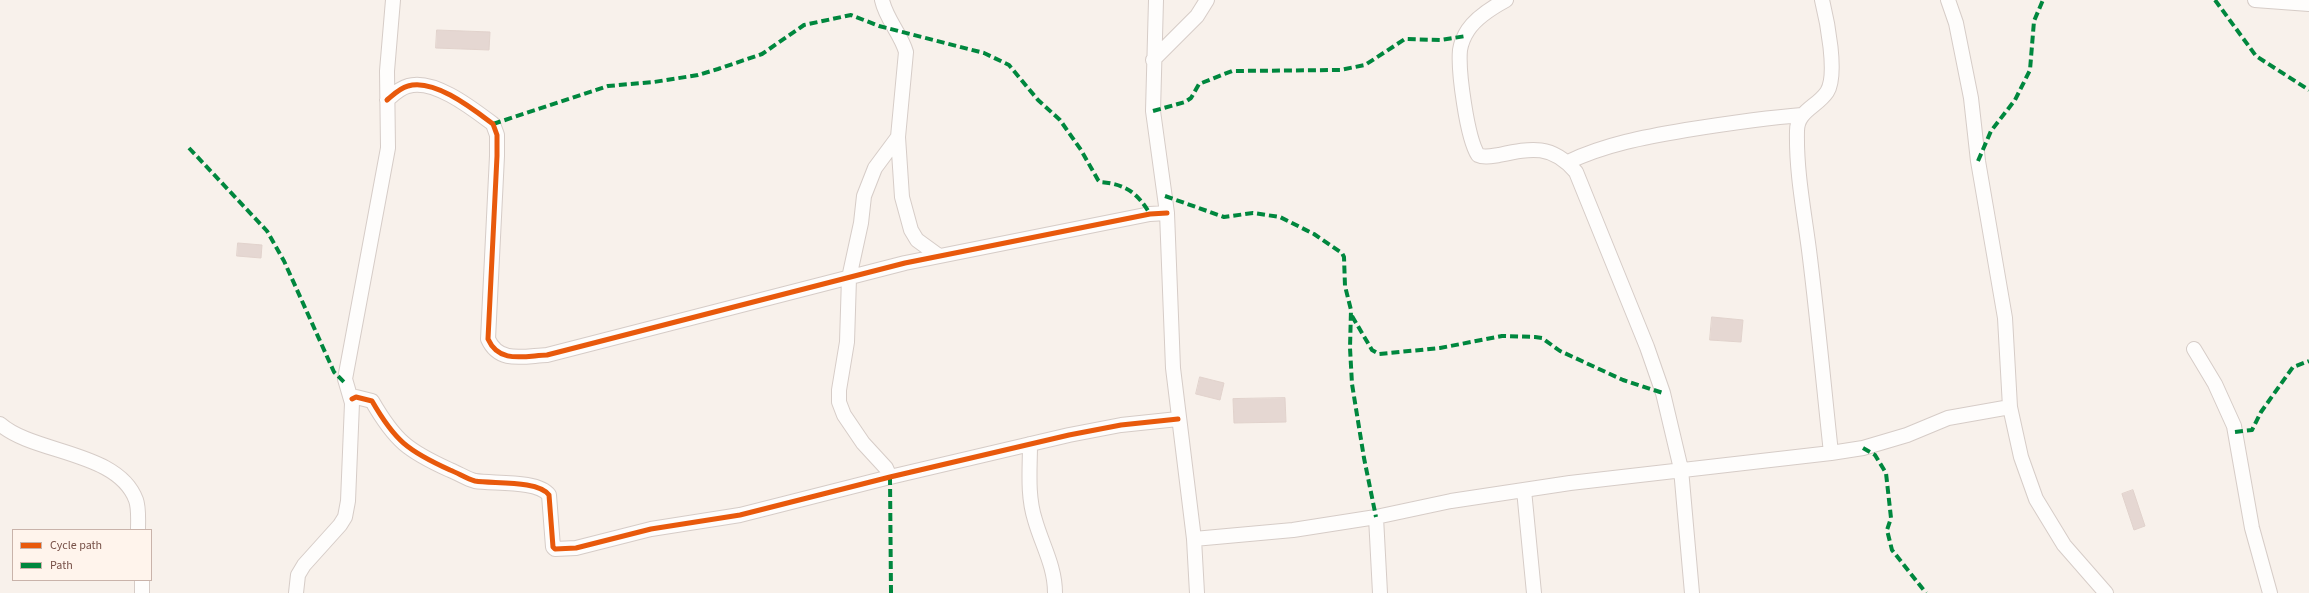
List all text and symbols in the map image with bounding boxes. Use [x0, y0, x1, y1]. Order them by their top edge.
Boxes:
legend [12, 529, 152, 581]
text: Cycle path [50, 537, 102, 554]
text: Path [50, 557, 73, 574]

